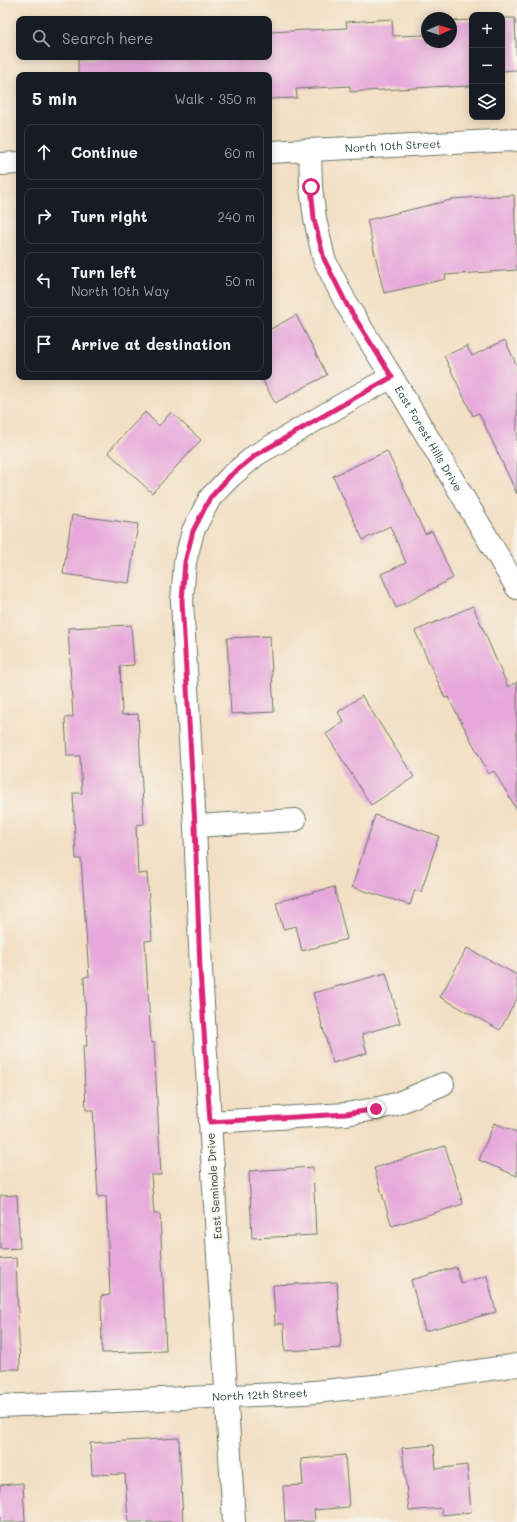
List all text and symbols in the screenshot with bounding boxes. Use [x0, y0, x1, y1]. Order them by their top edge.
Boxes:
north arrow [421, 12, 457, 48]
map controls [469, 12, 505, 120]
button: + [469, 12, 505, 48]
search box [16, 16, 272, 60]
icon: search [30, 27, 52, 49]
text: Search here [62, 28, 153, 48]
button: − [469, 48, 505, 84]
button: layers [469, 84, 505, 120]
text: 5 min [32, 87, 77, 109]
text: Walk · 350 m [175, 90, 256, 107]
street label: North 10th Street [344, 136, 441, 155]
icon: ahead [33, 141, 55, 163]
text: Continue [71, 142, 138, 162]
text: 60 m [225, 144, 255, 161]
route start [302, 178, 320, 196]
icon: right [33, 205, 55, 227]
text: Turn right [71, 206, 148, 226]
text: 240 m [218, 208, 255, 225]
text: Turn left [71, 262, 136, 282]
icon: left [33, 269, 55, 291]
text: 50 m [225, 272, 255, 289]
text: North 10th Way [71, 282, 169, 299]
icon: arrive [33, 333, 55, 355]
text: Arrive at destination [71, 334, 231, 354]
street label: East Forest Hills Drive [392, 383, 466, 494]
route end [367, 1100, 385, 1118]
street label: East Seminole Drive [202, 1132, 225, 1240]
street label: North 12th Street [212, 1385, 308, 1404]

